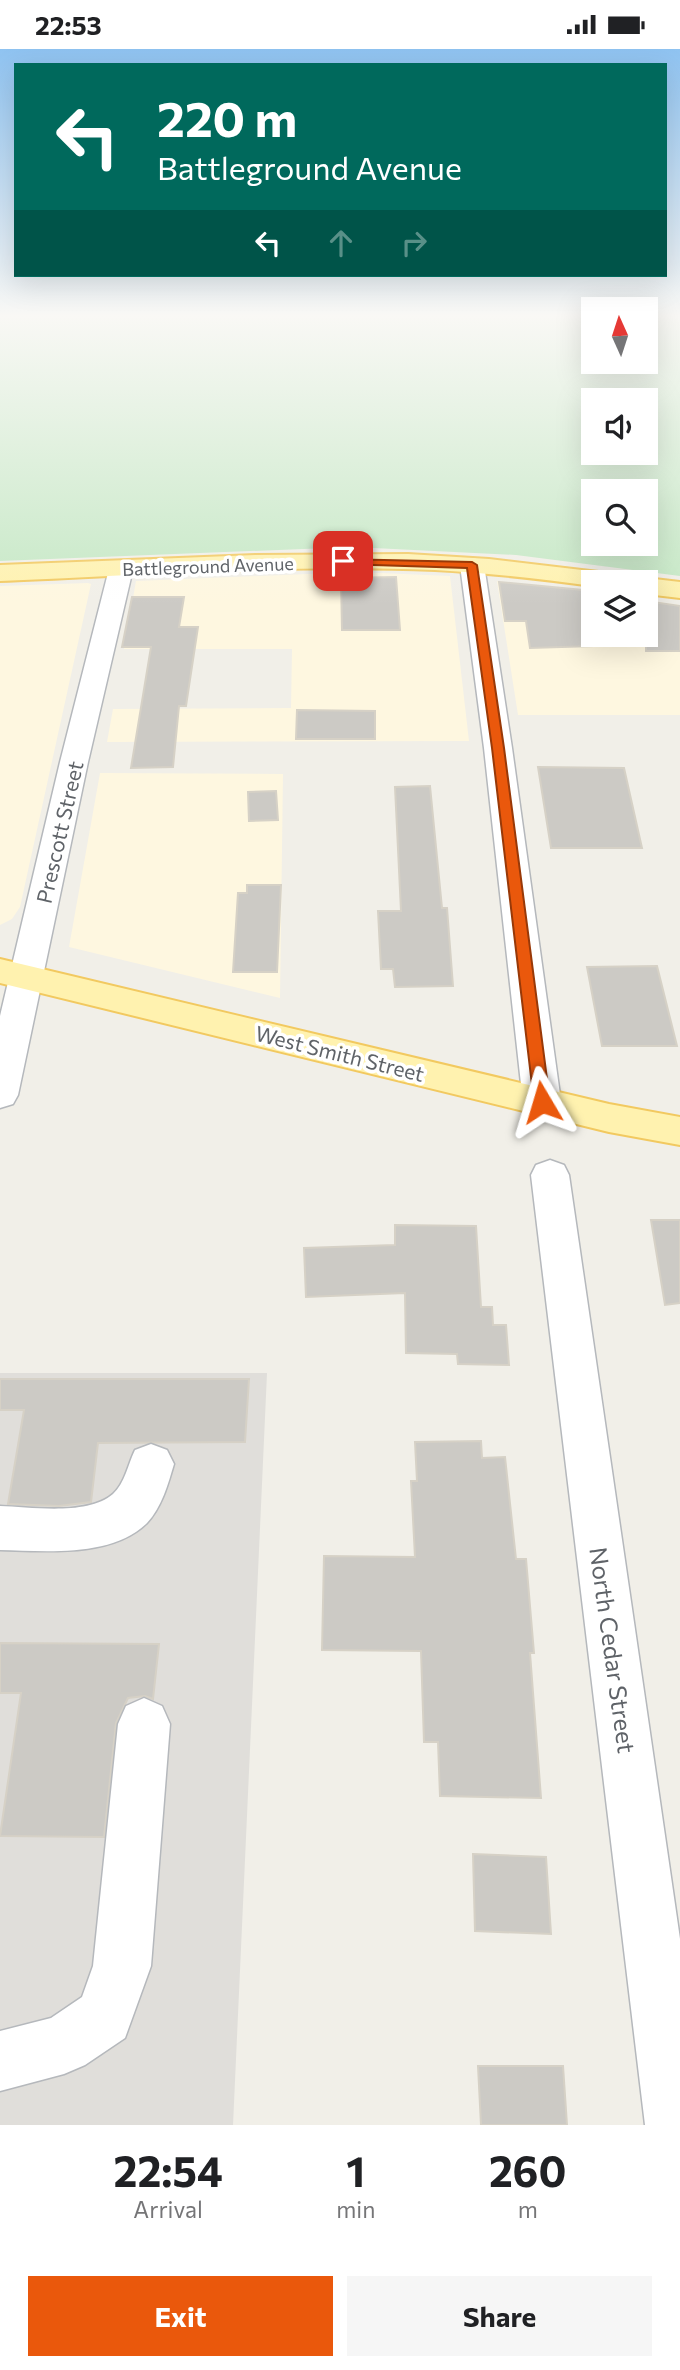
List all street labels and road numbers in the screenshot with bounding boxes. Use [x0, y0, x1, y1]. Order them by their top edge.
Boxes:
street label: Battleground Avenue [122, 552, 294, 580]
street label: Prescott Street [30, 758, 88, 906]
street label: West Smith Street [253, 1020, 427, 1086]
street label: North Cedar Street [584, 1545, 642, 1755]

